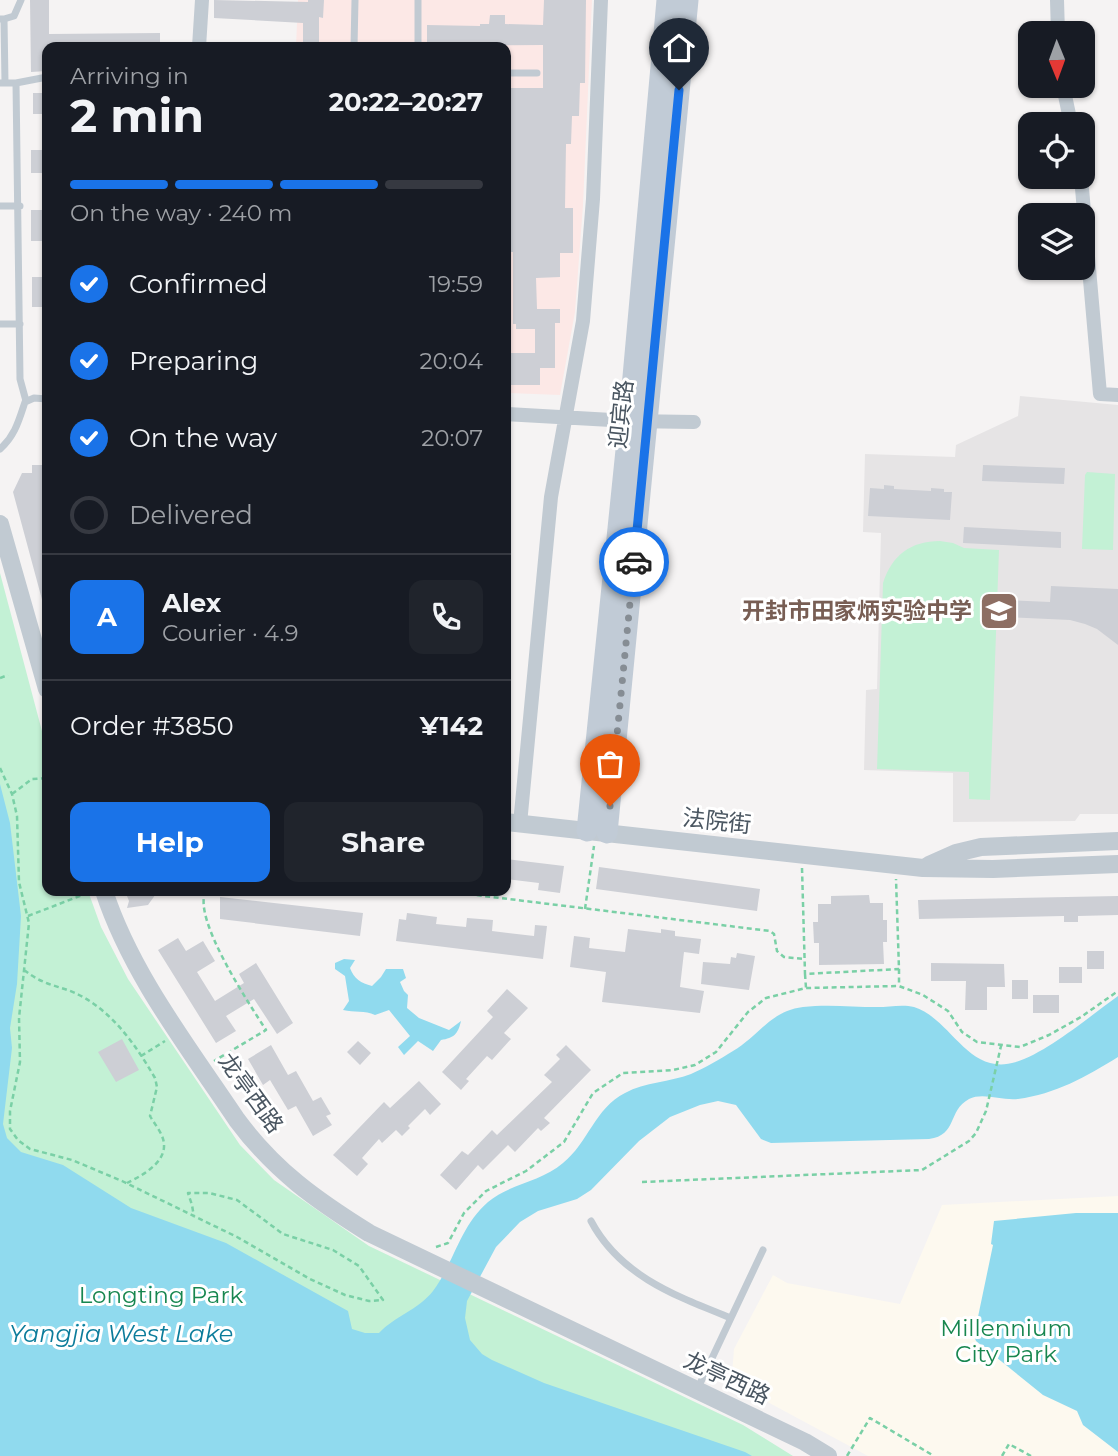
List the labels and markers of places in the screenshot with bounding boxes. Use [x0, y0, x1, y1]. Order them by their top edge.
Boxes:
pin [649, 18, 709, 90]
school or university icon: 开封市田家炳实验中学 [978, 590, 1020, 632]
place label: 开封市田家炳实验中学 [742, 597, 972, 625]
pin [580, 734, 640, 806]

